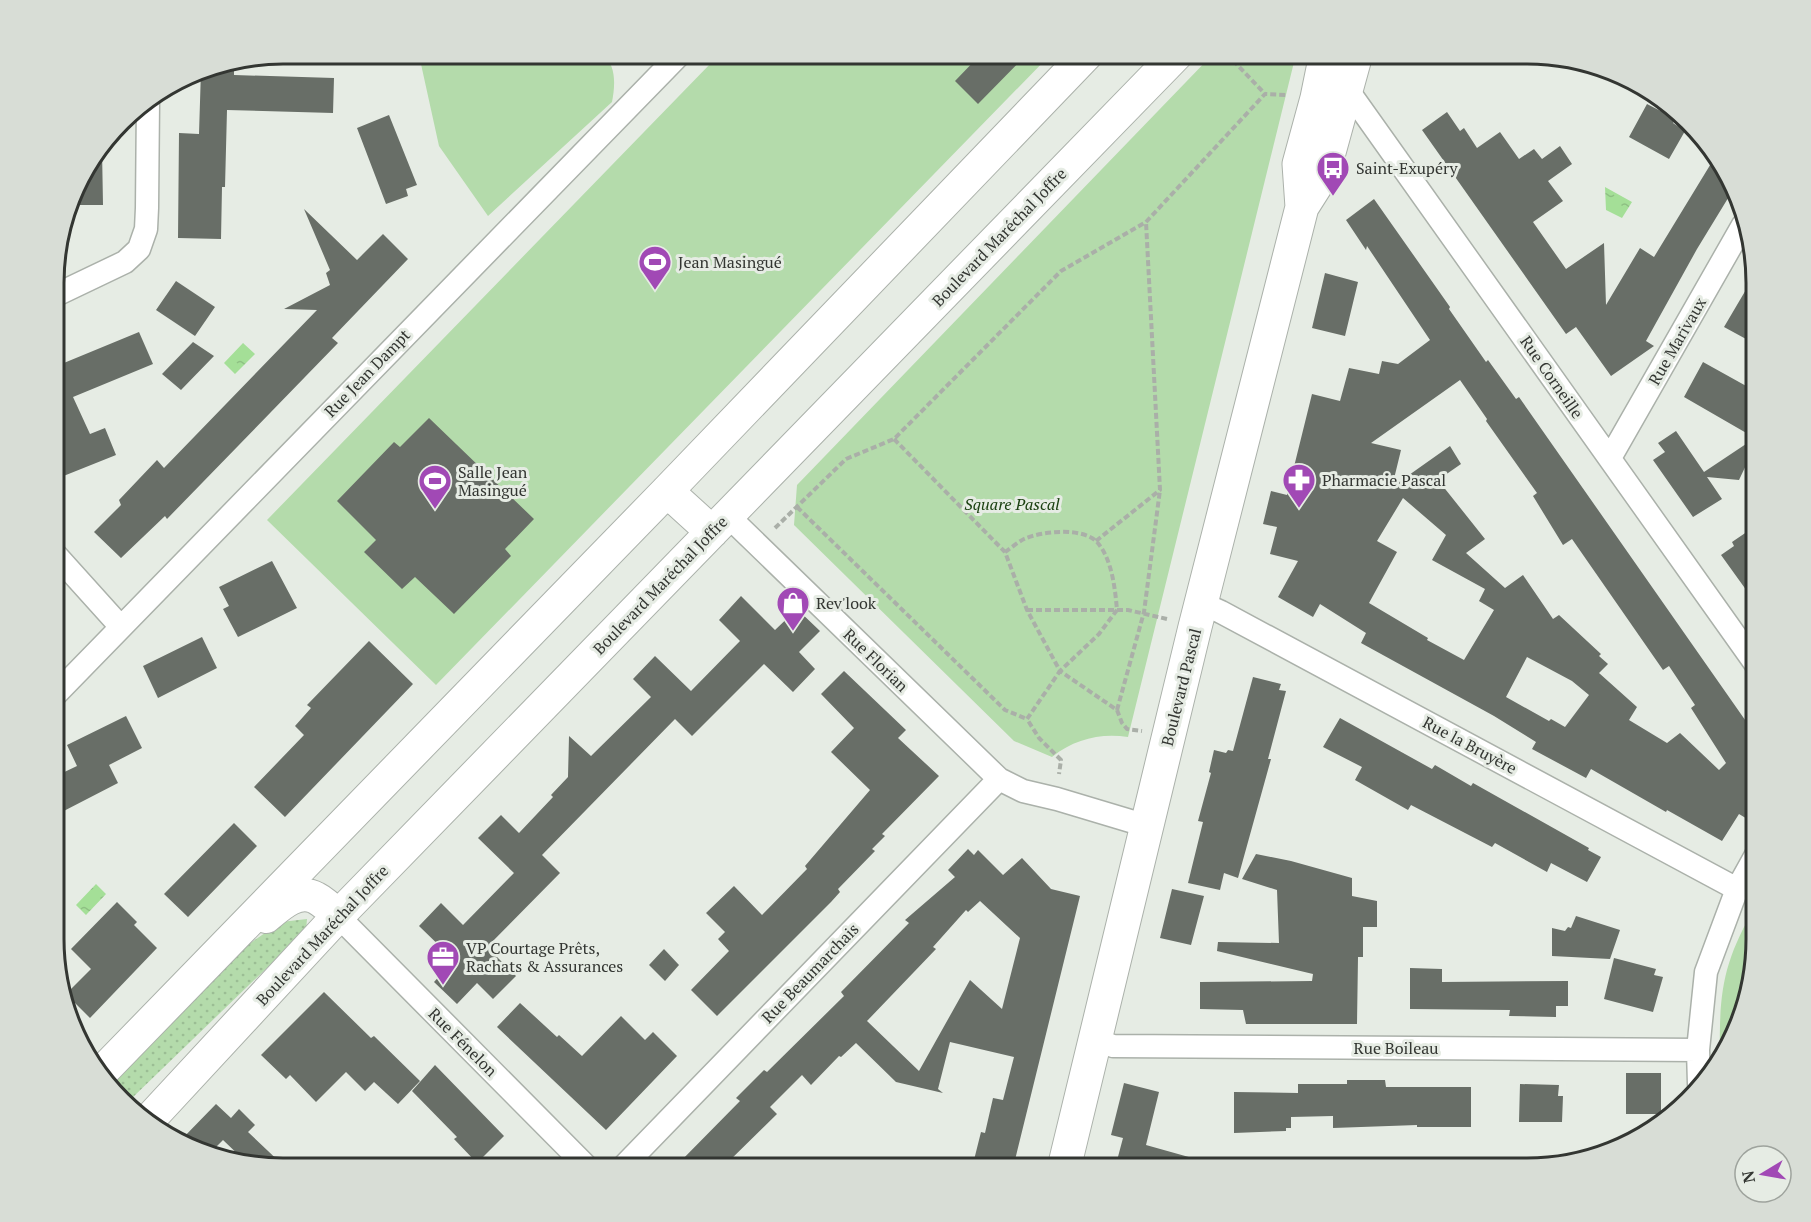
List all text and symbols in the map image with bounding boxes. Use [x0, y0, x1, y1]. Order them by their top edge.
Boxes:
bus stop icon: Saint-Exupéry [1315, 150, 1351, 197]
place label: Saint-Exupéry [1356, 157, 1458, 179]
street label: Boulevard Maréchal Joffre [927, 163, 1071, 311]
sports icon: Jean Masingué [637, 244, 673, 291]
place label: Jean Masingué [678, 251, 782, 273]
street label: Rue Marivaux [1643, 293, 1711, 389]
street label: Rue Jean Dampt [319, 324, 415, 422]
street label: Rue Corneille [1515, 331, 1589, 423]
place label: Salle Jean Masingué [458, 461, 528, 501]
pharmacy icon: Pharmacie Pascal [1281, 462, 1317, 509]
sports icon: Salle Jean Masingué [417, 463, 453, 510]
place label: Pharmacie Pascal [1322, 469, 1446, 491]
park label: Square Pascal [964, 493, 1060, 515]
street label: Boulevard Maréchal Joffre [588, 511, 732, 659]
shop icon: Rev'look [775, 585, 811, 632]
place label: Rev'look [816, 592, 877, 614]
street label: Rue Florian [839, 624, 914, 697]
street label: Boulevard Pascal [1156, 626, 1206, 748]
street label: Rue la Bruyère [1419, 711, 1521, 779]
street label: Boulevard Maréchal Joffre [251, 860, 393, 1010]
street label: Rue Beaumarchais [757, 918, 864, 1028]
place label: VP Courtage Prêts, Rachats & Assurances [466, 937, 623, 977]
office icon: VP Courtage Prêts, Rachats & Assurances [425, 939, 461, 986]
street label: Rue Fénelon [424, 1003, 503, 1082]
street label: Rue Boileau [1354, 1037, 1438, 1059]
north arrow [1733, 1144, 1793, 1204]
text: N [1736, 1169, 1760, 1185]

